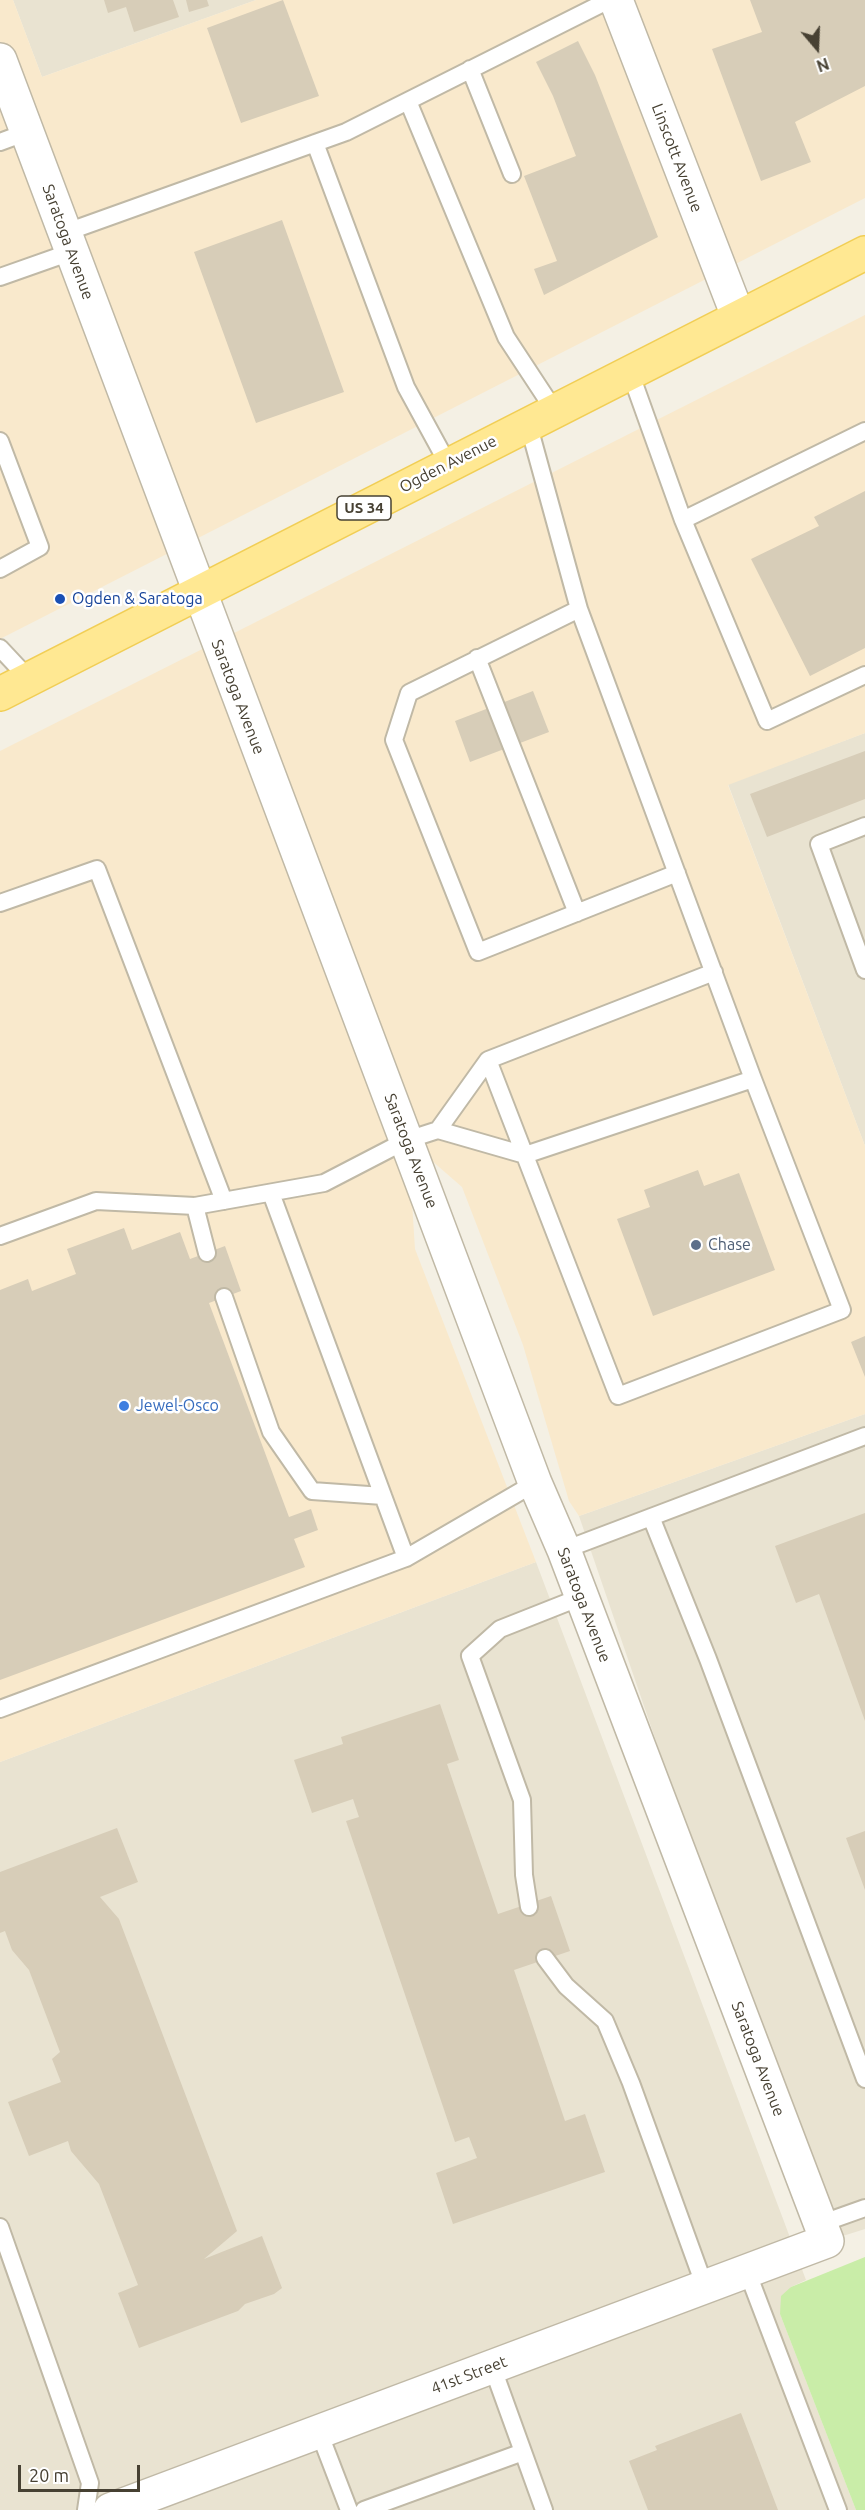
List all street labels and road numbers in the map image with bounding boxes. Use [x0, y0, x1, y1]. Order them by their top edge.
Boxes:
street label: Linscott Avenue [647, 101, 707, 215]
street label: Saratoga Avenue [38, 182, 98, 302]
street label: Ogden Avenue [396, 431, 500, 497]
road number: US 34 [337, 496, 391, 520]
street label: Saratoga Avenue [207, 637, 269, 757]
street label: Saratoga Avenue [380, 1091, 442, 1211]
street label: Saratoga Avenue [553, 1545, 615, 1665]
street label: Saratoga Avenue [727, 1999, 789, 2119]
street label: 41st Street [428, 2352, 510, 2398]

